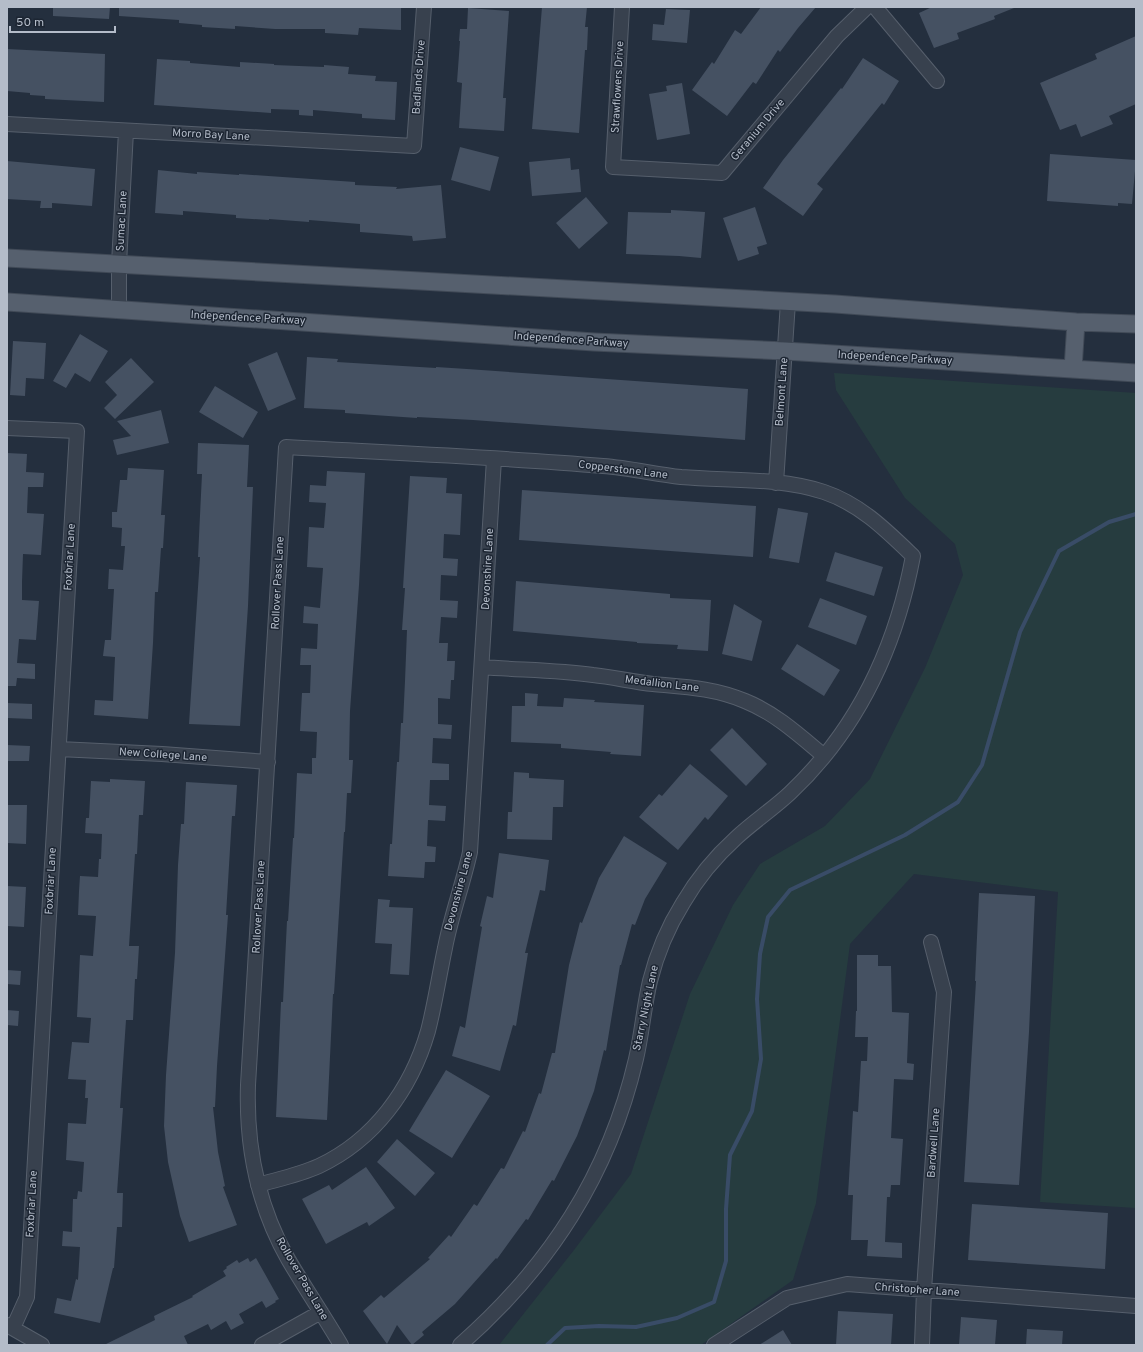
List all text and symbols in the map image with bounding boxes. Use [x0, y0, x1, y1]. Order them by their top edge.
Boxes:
scale bar [10, 8, 115, 34]
text: 50 m [16, 15, 44, 31]
street label: Badlands Drive [409, 39, 429, 115]
street label: Strawflowers Drive [609, 41, 627, 133]
street label: Geranium Drive [728, 96, 788, 164]
street label: Morro Bay Lane [172, 126, 250, 144]
street label: Sumac Lane [113, 190, 131, 252]
street label: Independence Parkway [190, 308, 306, 328]
street label: Independence Parkway [513, 329, 629, 351]
street label: Independence Parkway [837, 348, 953, 368]
street label: Belmont Lane [773, 357, 791, 427]
street label: Copperstone Lane [577, 458, 669, 482]
street label: Foxbriar Lane [61, 523, 79, 591]
street label: Devonshire Lane [479, 528, 497, 610]
street label: Rollover Pass Lane [269, 536, 287, 630]
street label: Medallion Lane [624, 672, 700, 696]
street label: New College Lane [118, 745, 208, 765]
street label: Foxbriar Lane [42, 847, 60, 915]
street label: Devonshire Lane [442, 850, 476, 932]
street label: Rollover Pass Lane [250, 860, 268, 954]
street label: Starry Night Lane [630, 964, 662, 1052]
street label: Bardwell Lane [925, 1108, 943, 1178]
street label: Foxbriar Lane [23, 1170, 41, 1238]
street label: Rollover Pass Lane [273, 1235, 331, 1323]
street label: Christopher Lane [874, 1280, 960, 1300]

